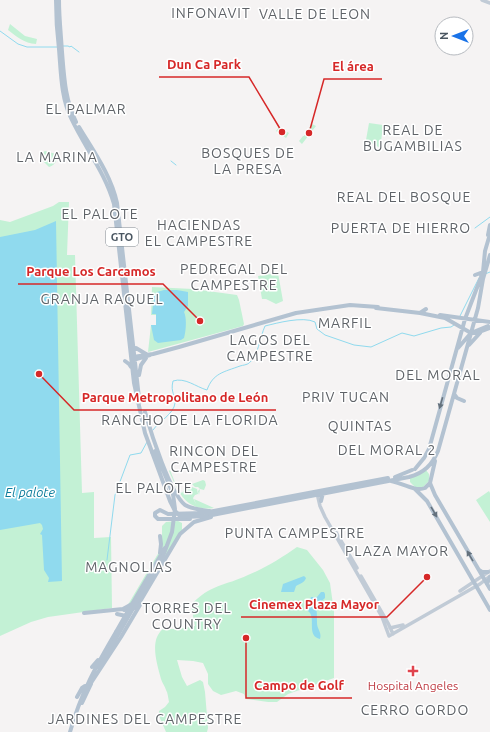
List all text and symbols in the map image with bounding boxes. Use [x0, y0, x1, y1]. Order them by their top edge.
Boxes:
district label: INFONAVIT [171, 5, 251, 21]
district label: VALLE DE LEON [259, 6, 371, 22]
north arrow [434, 16, 474, 56]
text: N [438, 32, 450, 40]
callout: Dun Ca Park [159, 52, 249, 77]
callout: El área [324, 54, 382, 79]
text: Dun Ca Park [167, 57, 242, 71]
text: El área [332, 59, 374, 73]
district label: EL PALMAR [45, 101, 127, 117]
district label: REAL DE BUGAMBILIAS [363, 122, 463, 154]
district label: BOSQUES DE LA PRESA [201, 145, 295, 177]
district label: LA MARINA [16, 149, 98, 165]
district label: REAL DEL BOSQUE [337, 189, 471, 205]
district label: EL PALOTE [61, 206, 139, 222]
district label: HACIENDAS EL CAMPESTRE [145, 217, 253, 249]
district label: PUERTA DE HIERRO [331, 220, 471, 236]
road number: GTO [106, 228, 138, 246]
callout: Parque Los Carcamos [18, 259, 163, 284]
district label: PEDREGAL DEL CAMPESTRE [180, 261, 288, 293]
text: Parque Los Carcamos [26, 264, 156, 278]
district label: GRANJA RAQUEL [40, 291, 164, 307]
district label: MARFIL [318, 315, 372, 331]
district label: LAGOS DEL CAMPESTRE [226, 332, 314, 364]
district label: DEL MORAL [395, 367, 481, 383]
callout: Parque Metropolitano de León [74, 385, 276, 410]
district label: PRIV TUCAN [302, 389, 390, 405]
text: Parque Metropolitano de León [82, 390, 268, 404]
one-way arrow [438, 397, 444, 410]
district label: RANCHO DE LA FLORIDA [101, 412, 279, 428]
district label: QUINTAS [328, 418, 392, 434]
district label: DEL MORAL 2 [338, 442, 436, 458]
district label: RINCON DEL CAMPESTRE [169, 443, 259, 475]
district label: EL PALOTE [115, 480, 193, 496]
water label: El palote [5, 485, 55, 499]
one-way arrow [430, 506, 437, 518]
district label: PUNTA CAMPESTRE [225, 525, 365, 541]
district label: PLAZA MAYOR [345, 543, 449, 559]
one-way arrow [467, 550, 474, 562]
district label: MAGNOLIAS [85, 559, 173, 575]
callout: Cinemex Plaza Mayor [241, 592, 387, 617]
text: Cinemex Plaza Mayor [249, 597, 380, 611]
district label: TORRES DEL COUNTRY [142, 600, 232, 632]
marker: Hospital Angeles [407, 665, 419, 677]
callout: Campo de Golf [246, 673, 352, 698]
text: Campo de Golf [254, 678, 345, 692]
place label: Hospital Angeles [368, 679, 458, 692]
district label: CERRO GORDO [361, 702, 469, 718]
district label: JARDINES DEL CAMPESTRE [48, 711, 242, 727]

